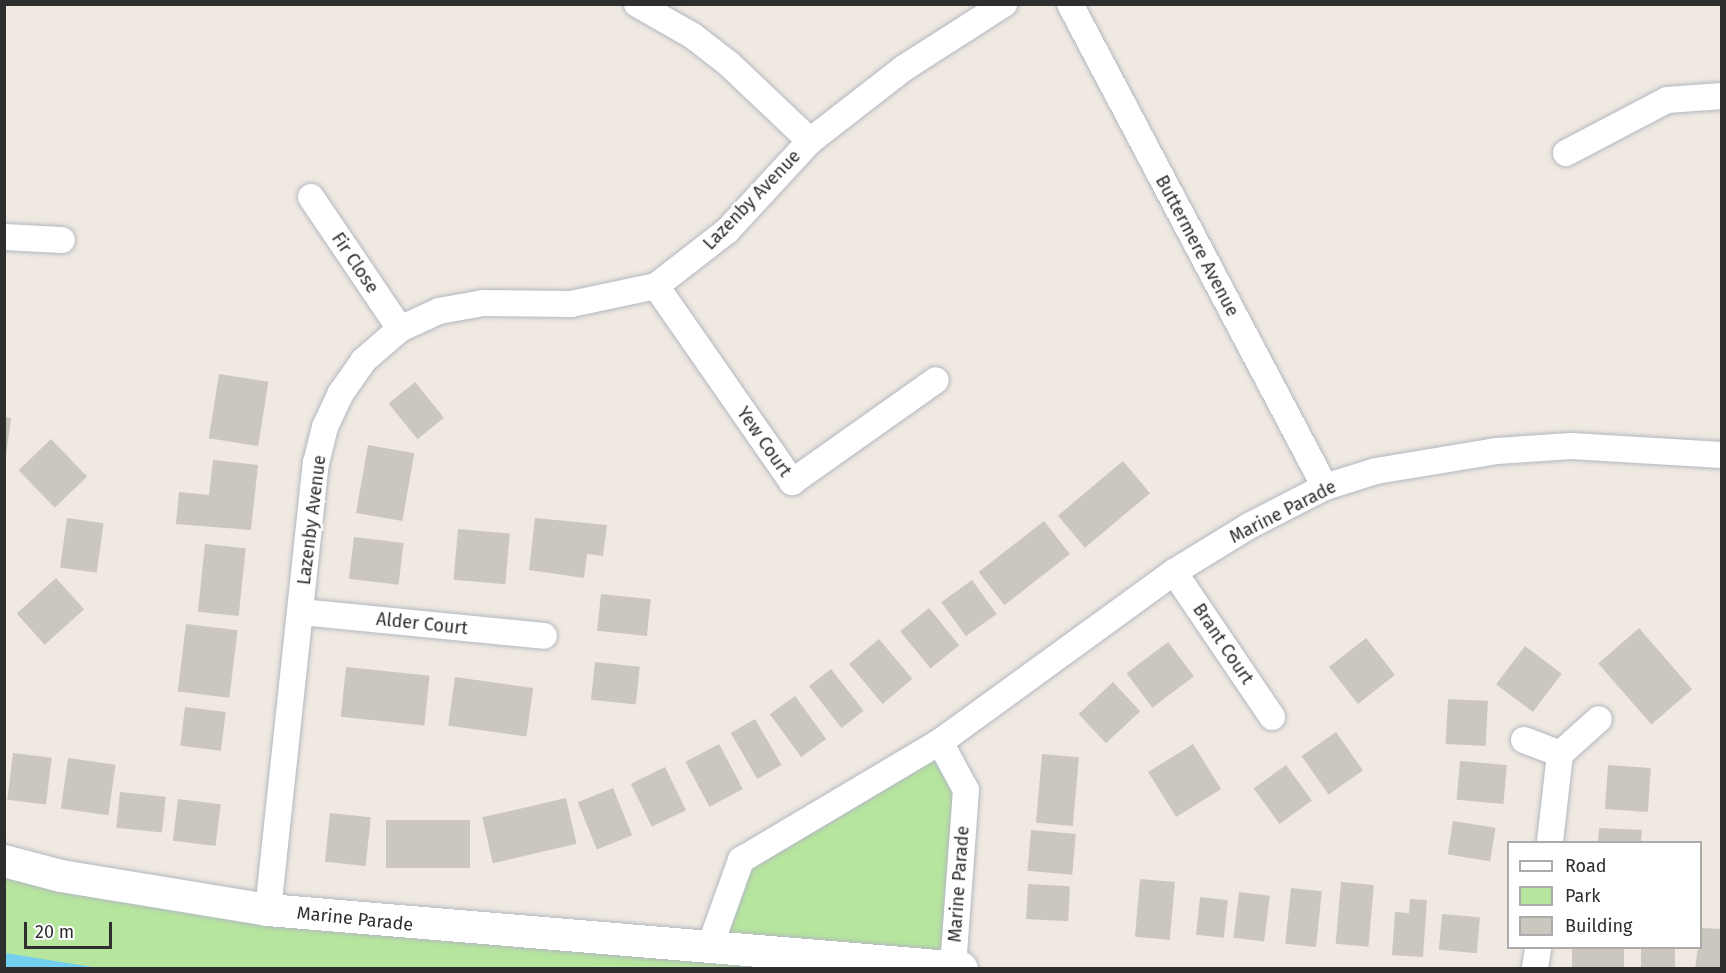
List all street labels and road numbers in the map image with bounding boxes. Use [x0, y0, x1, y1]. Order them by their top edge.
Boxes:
street label: Lazenby Avenue [699, 146, 805, 254]
street label: Buttermere Avenue [1151, 172, 1243, 320]
street label: Fir Close [327, 228, 383, 298]
street label: Yew Court [732, 403, 796, 481]
street label: Lazenby Avenue [293, 454, 331, 586]
street label: Marine Parade [1226, 476, 1340, 548]
street label: Brant Court [1188, 599, 1258, 689]
street label: Alder Court [375, 608, 469, 640]
street label: Marine Parade [944, 825, 974, 943]
street label: Marine Parade [296, 902, 414, 936]

